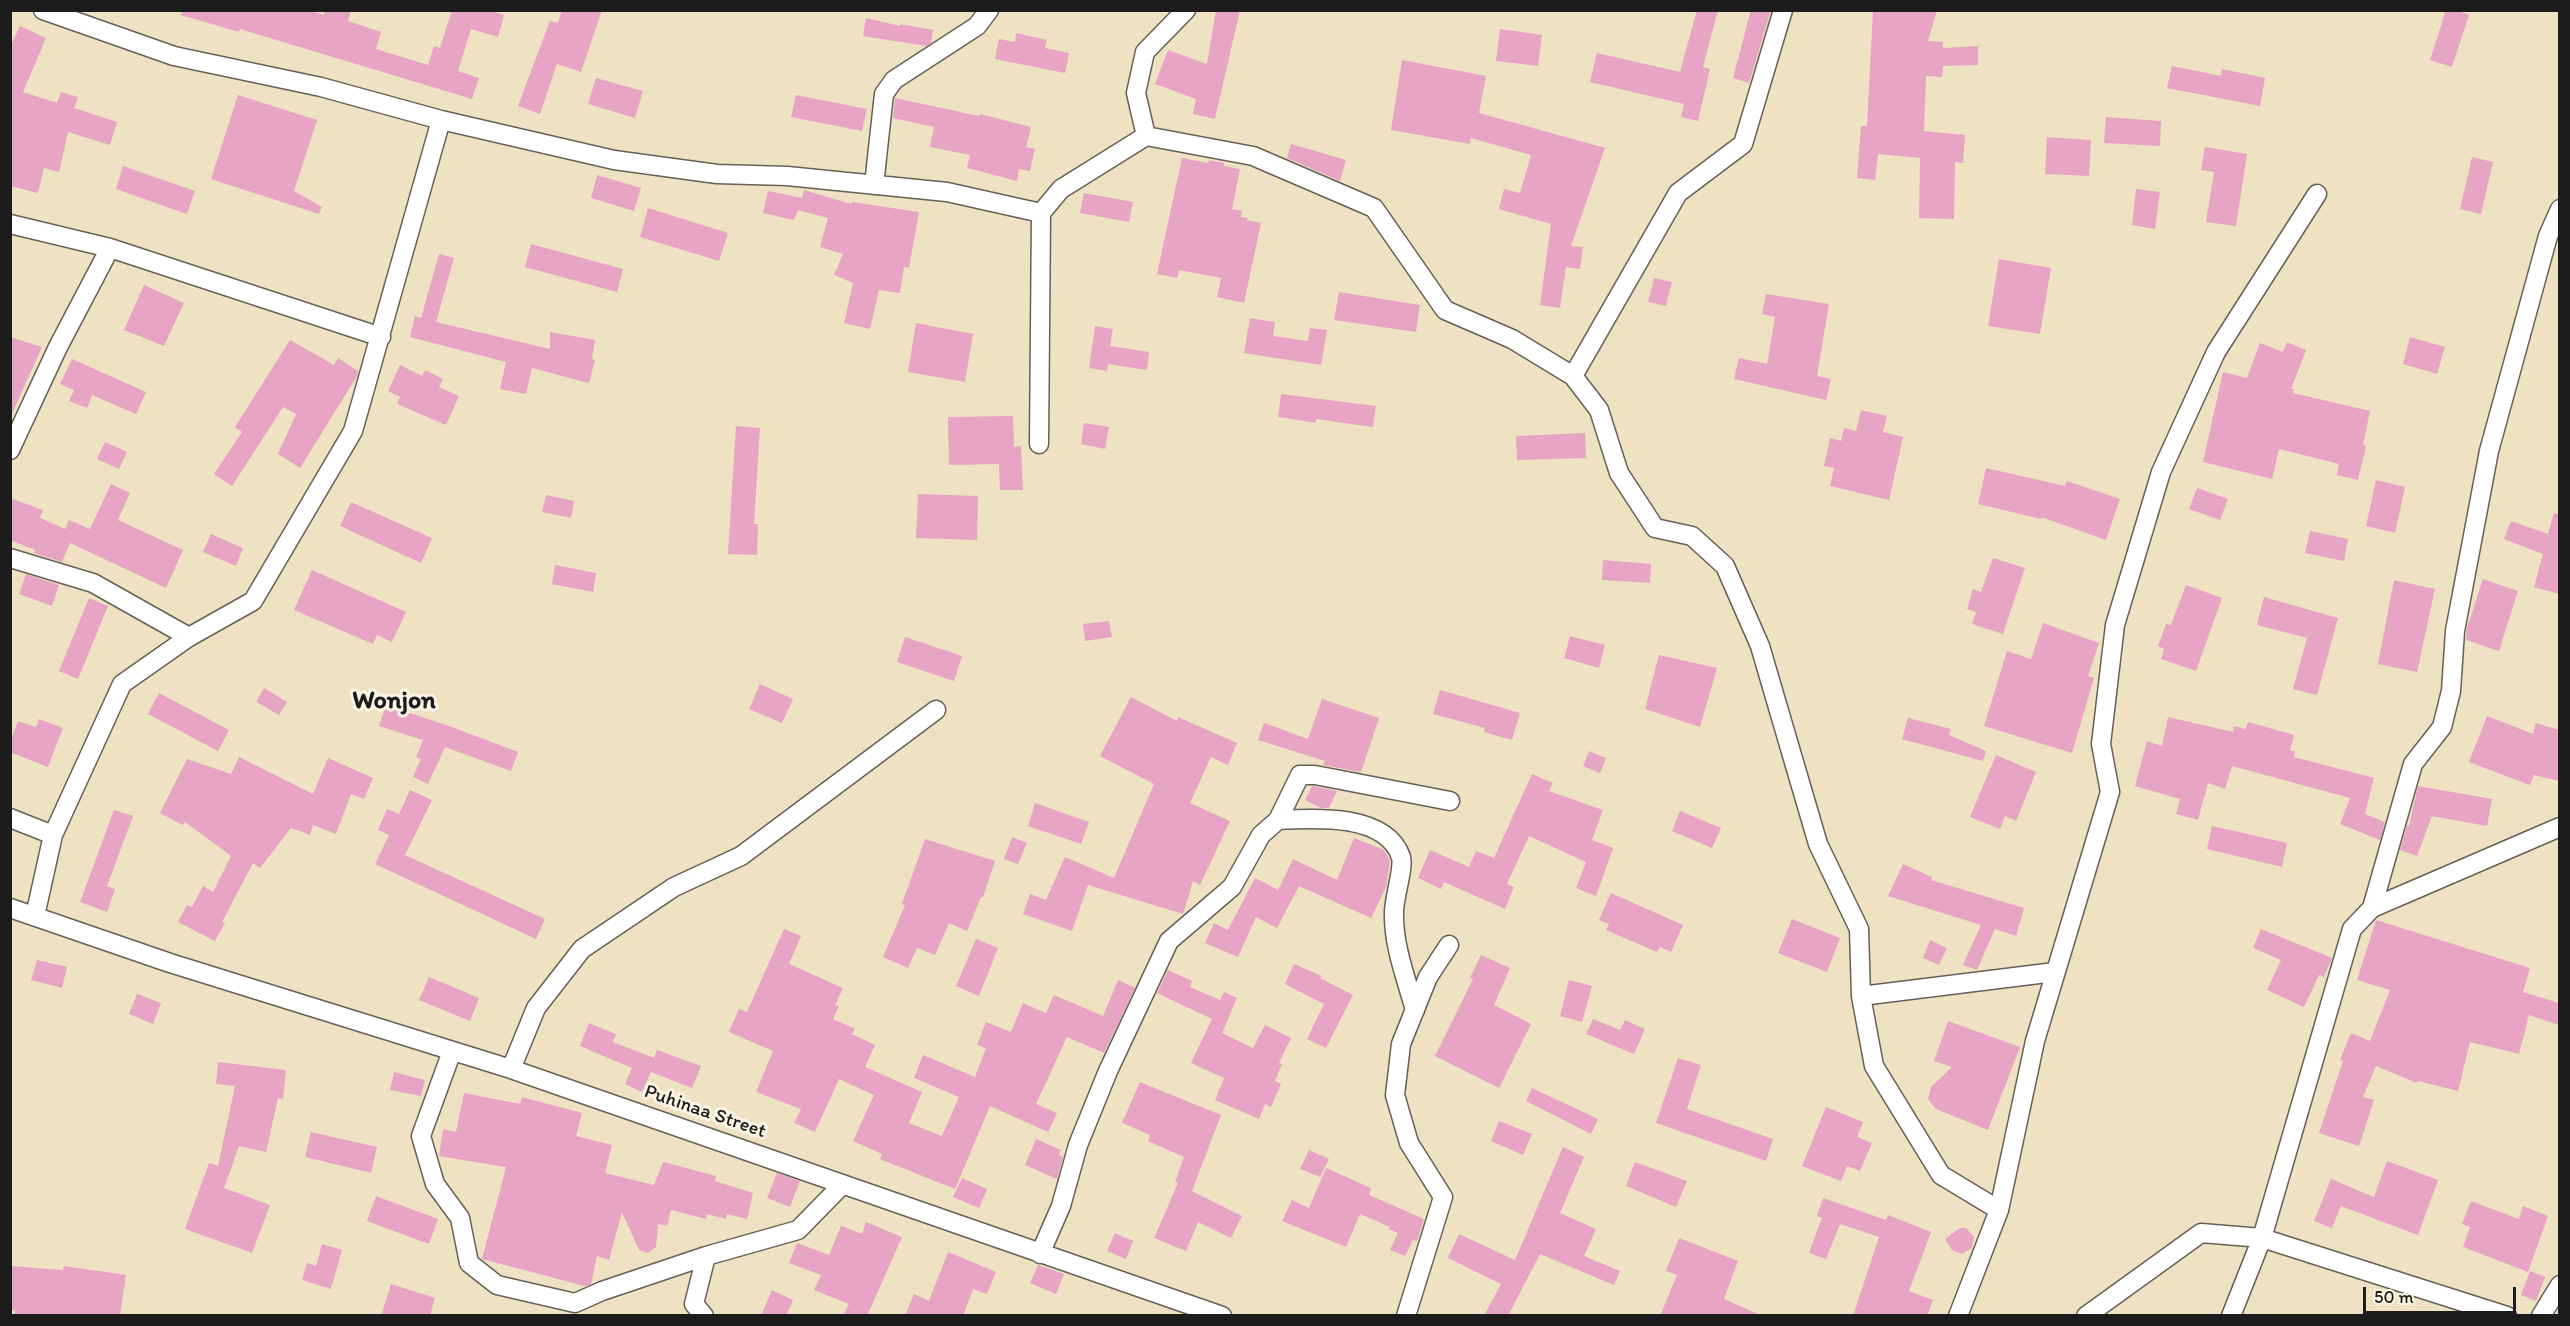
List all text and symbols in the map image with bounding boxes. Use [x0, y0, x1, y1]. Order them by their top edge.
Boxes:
district label: Wonjon [352, 685, 436, 717]
street label: Puhinaa Street [641, 1080, 769, 1144]
scale bar [2366, 1275, 2519, 1313]
text: 50 m [2374, 1286, 2414, 1308]

